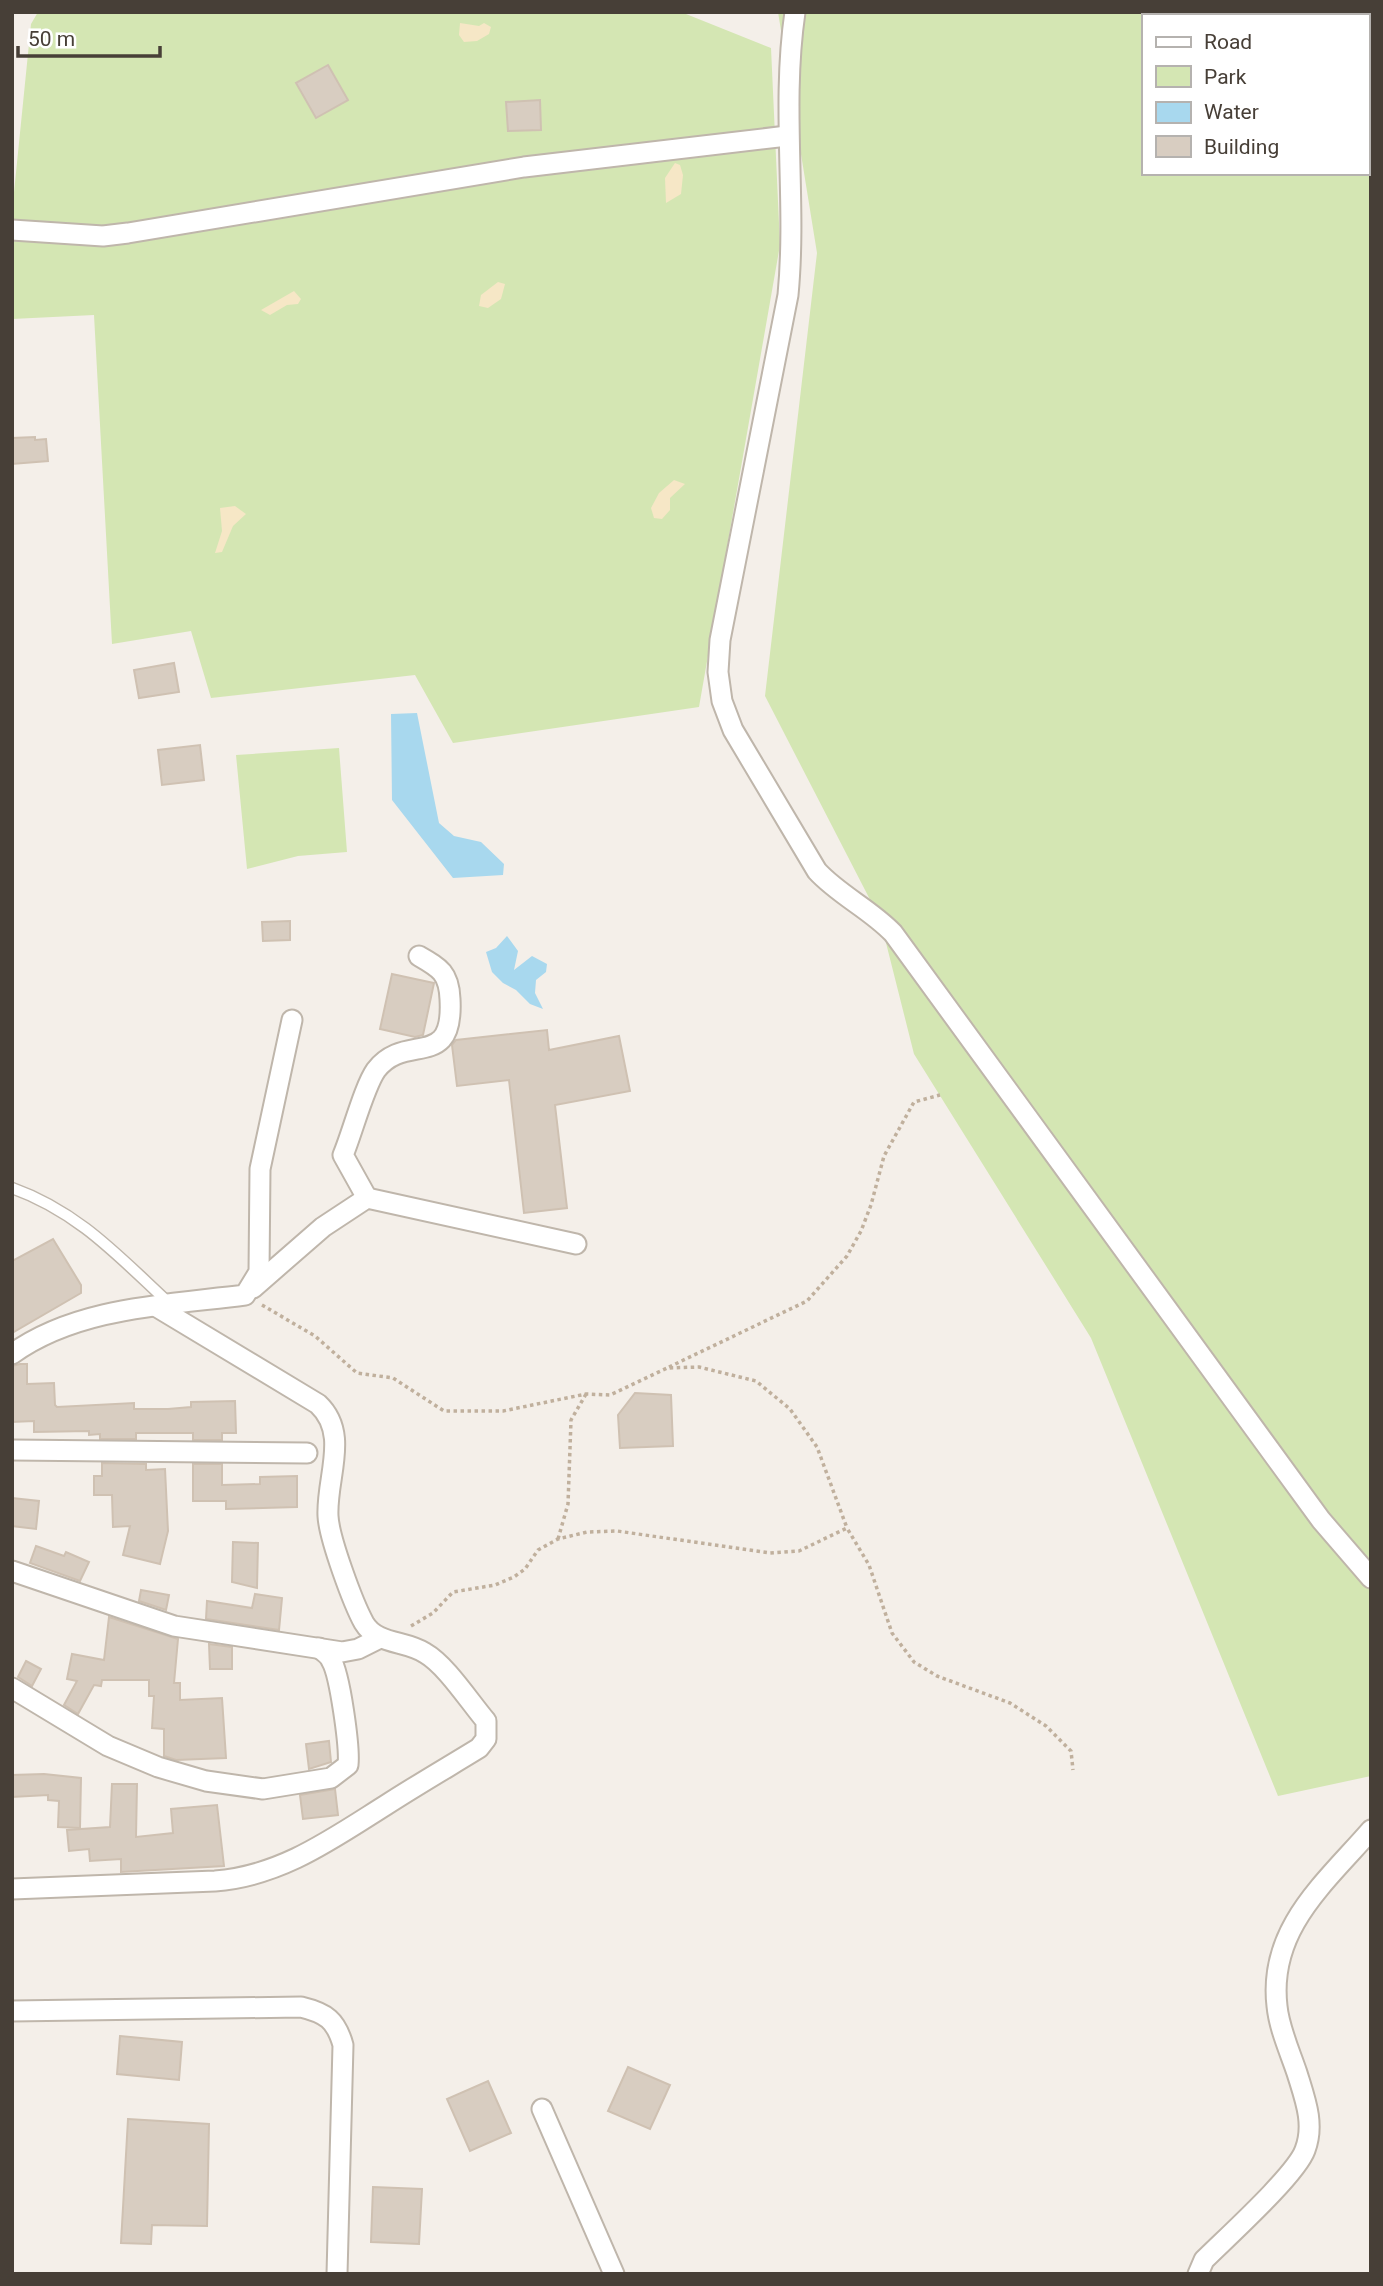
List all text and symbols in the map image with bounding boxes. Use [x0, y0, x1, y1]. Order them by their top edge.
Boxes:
scale bar [18, 14, 159, 58]
legend [1142, 14, 1369, 175]
text: 50 m [28, 27, 75, 51]
text: Road [1204, 30, 1252, 54]
text: Park [1204, 65, 1247, 89]
text: Water [1204, 100, 1259, 124]
text: Building [1204, 135, 1279, 159]

